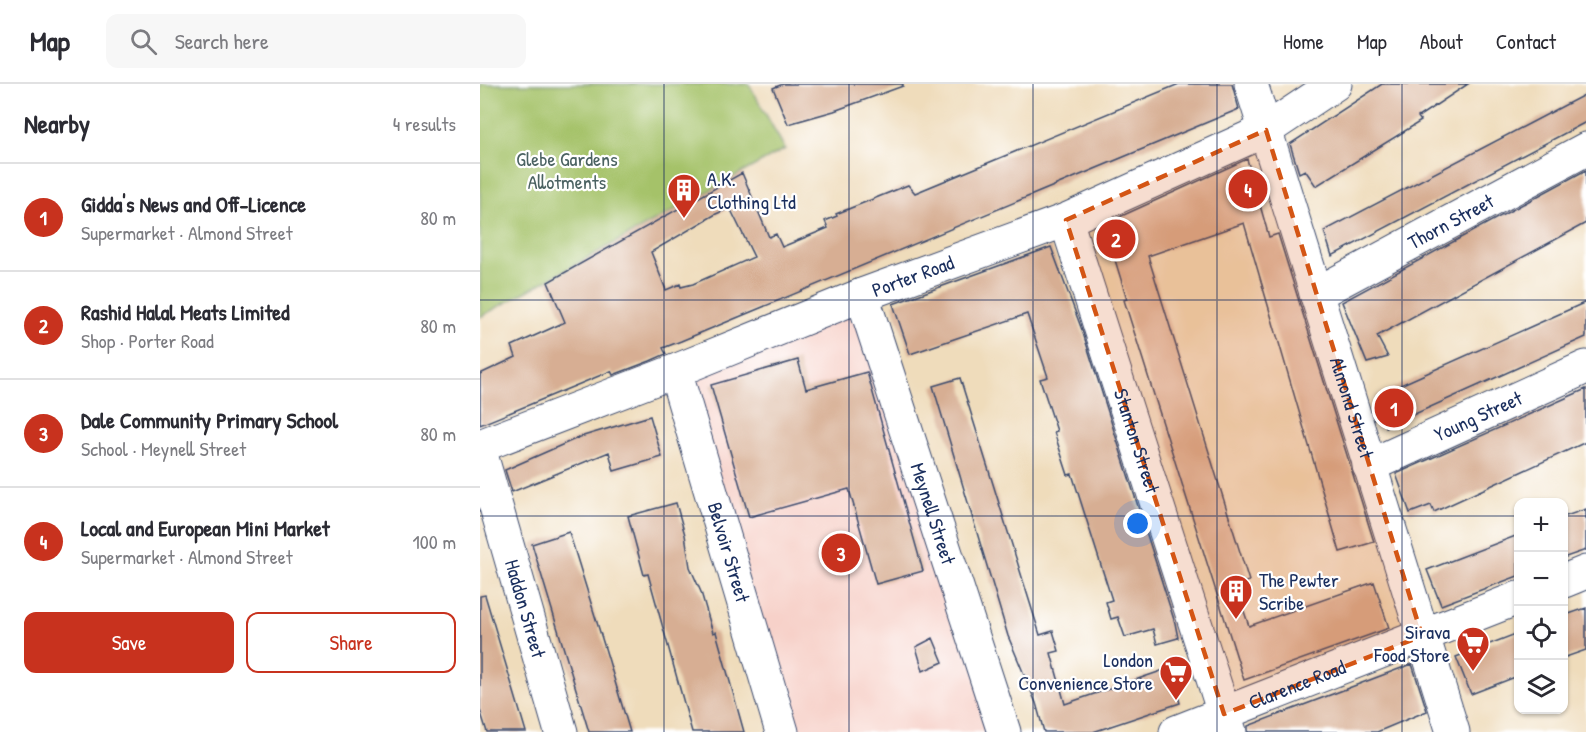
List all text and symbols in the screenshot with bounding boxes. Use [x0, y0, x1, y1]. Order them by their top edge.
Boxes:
search box [106, 14, 526, 68]
text: Map [30, 22, 70, 60]
icon: search [127, 25, 160, 58]
text: Search here [175, 26, 269, 56]
text: Home [1283, 27, 1324, 56]
text: Map [1357, 27, 1387, 56]
text: About [1420, 27, 1463, 56]
text: Contact [1496, 27, 1556, 56]
text: Nearby [24, 106, 90, 141]
text: 4 results [393, 110, 456, 137]
park label: Glebe Gardens Allotments [516, 145, 618, 195]
place label: A.K. Clothing Ltd [707, 165, 796, 215]
pin: 4 [1228, 166, 1268, 212]
building icon: A.K. Clothing Ltd [666, 172, 702, 219]
street label: Thorn Street [1403, 187, 1499, 255]
text: Gidda's News and Off-Licence [81, 189, 306, 219]
text: 1 [40, 204, 47, 231]
text: 80 m [420, 204, 456, 231]
pin: 2 [1096, 216, 1136, 262]
text: Supermarket · Almond Street [81, 219, 293, 246]
street label: Porter Road [868, 248, 958, 303]
text: Rashid Halal Meats Limited [81, 297, 290, 327]
text: 2 [39, 312, 48, 339]
text: 80 m [420, 312, 456, 339]
text: Shop · Porter Road [81, 327, 214, 354]
street label: Almond Street [1324, 353, 1381, 463]
street label: Young Street [1430, 383, 1527, 448]
street label: Stanton Street [1108, 385, 1167, 497]
pin: 1 [1374, 386, 1414, 430]
text: Dale Community Primary School [81, 405, 338, 435]
text: 3 [39, 420, 48, 447]
text: 80 m [420, 420, 456, 447]
text: School · Meynell Street [81, 435, 246, 462]
street label: Meynell Street [904, 459, 963, 569]
map controls [1514, 498, 1568, 714]
button: + [1514, 498, 1568, 552]
street label: Belvoir Street [702, 499, 757, 606]
your location [1123, 509, 1152, 538]
text: Local and European Mini Market [81, 513, 330, 543]
text: 4 [40, 528, 47, 555]
text: 100 m [413, 528, 456, 555]
pin: 3 [822, 530, 860, 576]
text: Supermarket · Almond Street [81, 543, 293, 570]
button: − [1514, 552, 1568, 606]
street label: Haddon Street [499, 556, 553, 662]
place label: The Pewter Scribe [1259, 566, 1339, 616]
building icon: The Pewter Scribe [1218, 573, 1254, 620]
button: locate [1514, 606, 1568, 660]
button: Save [24, 612, 234, 673]
button: Share [246, 612, 456, 673]
place label: Sirava Food Store [1373, 618, 1450, 668]
supermarket icon: Sirava Food Store [1455, 625, 1491, 672]
place label: London Convenience Store [1018, 646, 1153, 696]
street label: Clarence Road [1244, 653, 1349, 715]
supermarket icon: London Convenience Store [1158, 654, 1194, 701]
button: layers [1514, 660, 1568, 714]

